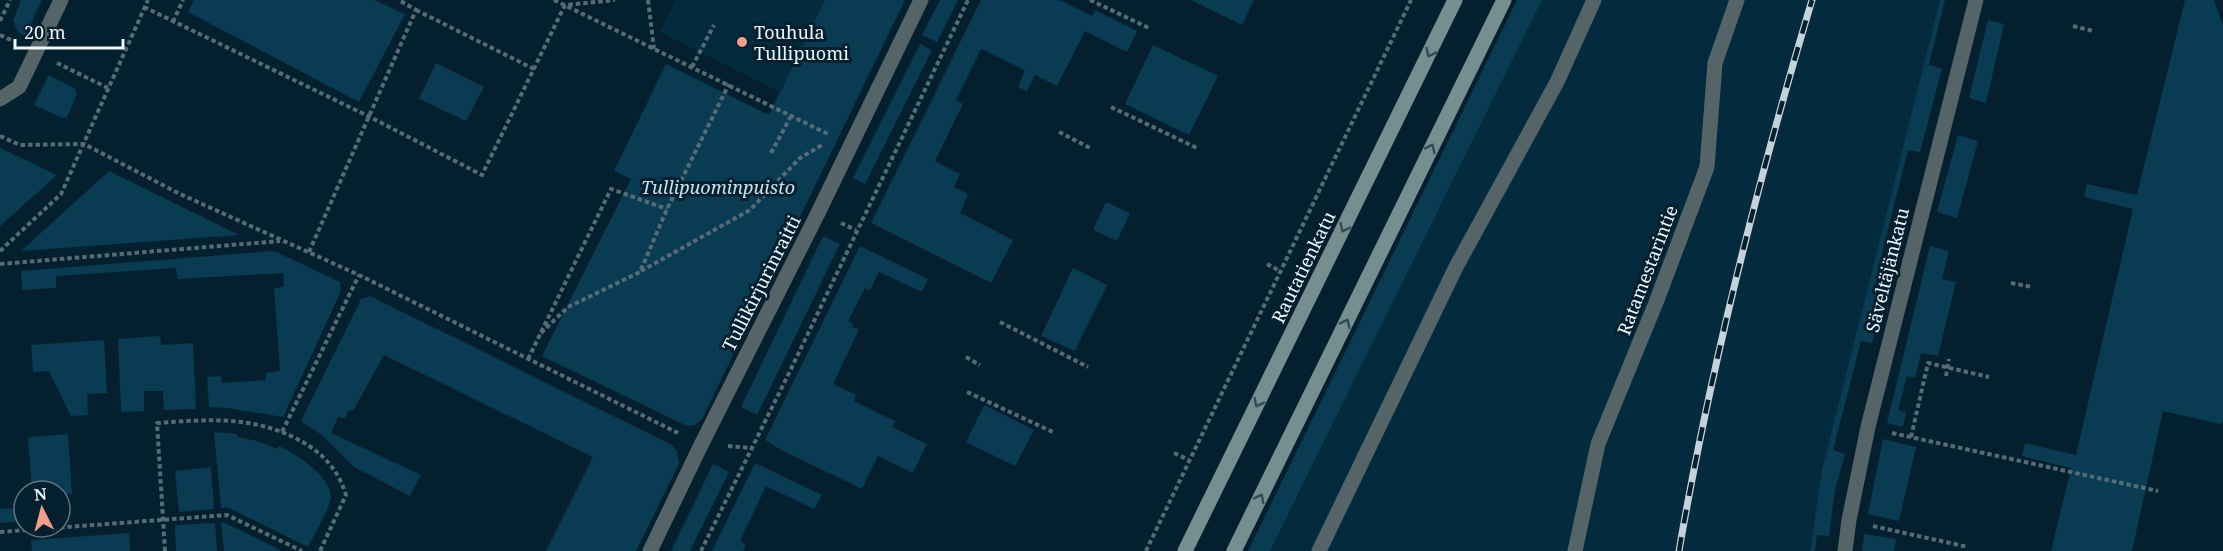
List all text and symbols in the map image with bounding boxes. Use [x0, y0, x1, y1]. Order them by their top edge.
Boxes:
scale bar [15, 12, 123, 50]
text: 20 m [24, 20, 66, 44]
place label: Touhula Tullipuomi [754, 20, 849, 65]
marker: Touhula Tullipuomi [735, 35, 749, 49]
one-way arrow [1425, 46, 1437, 57]
one-way arrow [1424, 144, 1436, 155]
park label: Tullipuominpuisto [641, 175, 795, 199]
street label: Ratamestarintie [1611, 202, 1683, 338]
street label: Säveltäjänkatu [1860, 205, 1914, 335]
street label: Rautatienkatu [1266, 207, 1341, 327]
street label: Tullikirjurinraitti [716, 211, 806, 355]
one-way arrow [1340, 221, 1351, 232]
one-way arrow [1338, 319, 1350, 330]
one-way arrow [1254, 396, 1265, 407]
north arrow [12, 479, 72, 539]
text: N [33, 482, 48, 506]
one-way arrow [1252, 494, 1264, 505]

